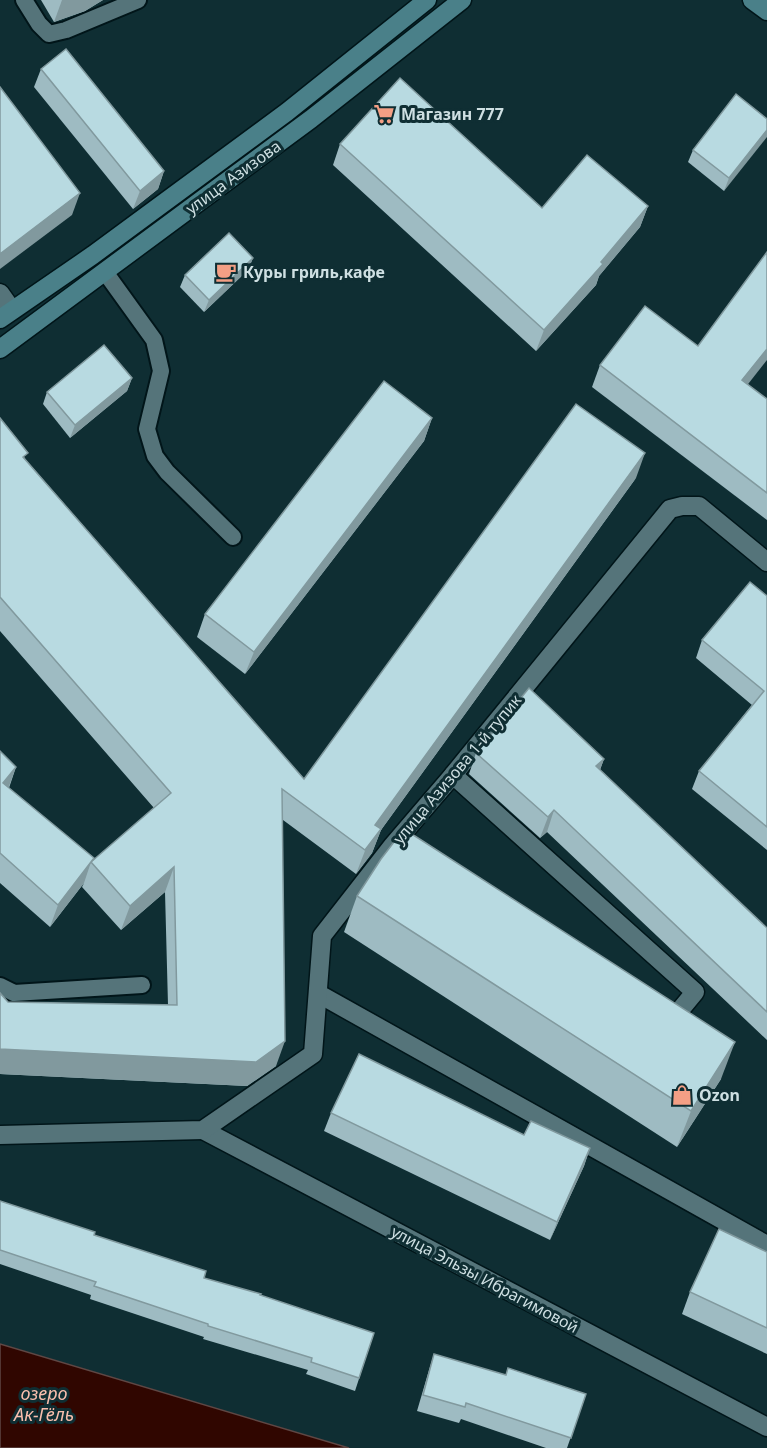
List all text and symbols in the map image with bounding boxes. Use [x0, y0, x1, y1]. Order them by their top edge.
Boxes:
supermarket icon: Магазин 777 [372, 102, 396, 126]
place label: Магазин 777 [401, 103, 504, 125]
street label: улица Азизова [181, 135, 285, 219]
cafe icon: Куры гриль,кафе [214, 260, 238, 284]
place label: Куры гриль,кафе [243, 261, 385, 283]
street label: улица Азизова 1-й тупик [388, 689, 526, 848]
shop icon: Ozon [670, 1083, 694, 1107]
place label: Ozon [699, 1084, 740, 1106]
street label: улица Эльзы Ибрагимовой [387, 1220, 583, 1338]
water label: озеро Ак-Гёль [12, 1381, 74, 1426]

